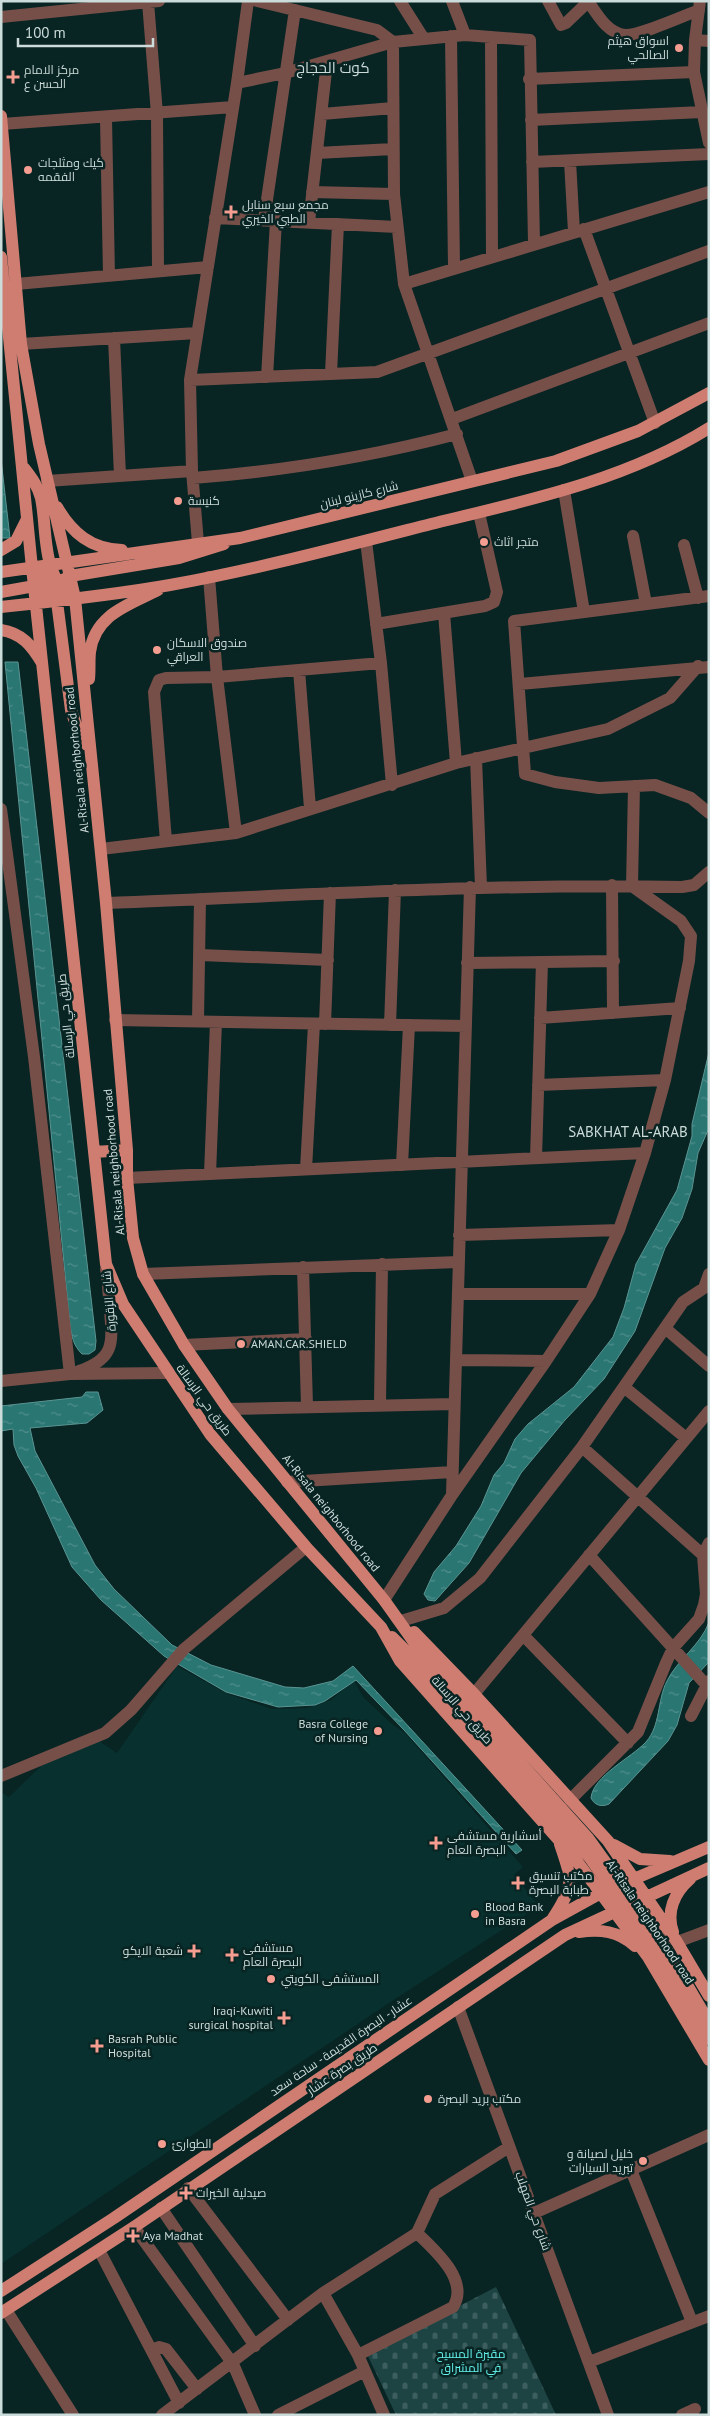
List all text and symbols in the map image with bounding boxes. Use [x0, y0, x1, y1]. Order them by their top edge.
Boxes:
scale bar [18, 15, 152, 47]
text: 100 m [25, 23, 66, 42]
place label: اسواق هيثم الصالحي [608, 33, 669, 65]
marker: اسواق هيثم الصالحي [673, 42, 685, 54]
district label: كوت الحجاج [296, 58, 370, 79]
place label: مركز الامام الحسن ع [24, 62, 79, 92]
marker: مركز الامام الحسن ع [6, 70, 20, 84]
place label: كيك ومثلجات الفقمه [38, 155, 104, 184]
marker: كيك ومثلجات الفقمه [22, 164, 34, 176]
place label: مجمع سبع سنابل الطبي الخيري [242, 197, 329, 229]
marker: مجمع سبع سنابل الطبي الخيري [224, 205, 238, 219]
street label: شارع كازينو لبنان [318, 477, 400, 512]
place label: كنيسة [188, 493, 220, 508]
marker: كنيسة [172, 495, 184, 507]
place label: متجر اثاث [494, 534, 539, 549]
marker: متجر اثاث [478, 536, 490, 548]
place label: صندوق الاسكان العراقي [167, 635, 247, 667]
marker: صندوق الاسكان العراقي [151, 644, 163, 656]
street label: Al-Risala neighborhood road [61, 686, 92, 834]
street label: طريق حي الرسالة [54, 973, 80, 1059]
street label: Al-Risala neighborhood road [100, 1088, 127, 1236]
district label: SABKHAT AL-ARAB [568, 1122, 688, 1141]
street label: شارع الزقورة [98, 1270, 120, 1332]
place label: AMAN.CAR.SHIELD [251, 1336, 347, 1351]
marker: AMAN.CAR.SHIELD [235, 1338, 247, 1350]
street label: طريق حي الرسالة [171, 1361, 235, 1440]
street label: Al-Risala neighborhood road [279, 1451, 383, 1574]
street label: طريق حي الرسالة [427, 1673, 496, 1749]
place label: Basra College of Nursing [298, 1716, 368, 1745]
marker: Basra College of Nursing [372, 1725, 384, 1737]
place label: أسشارية مستشفى البصرة العام [447, 1828, 542, 1858]
marker: أسشارية مستشفى البصرة العام [429, 1836, 443, 1850]
street label: Al-Risala neighborhood road [603, 1857, 698, 1987]
place label: مكتب تنسيق طبابة البصرة [529, 1868, 592, 1897]
marker: مكتب تنسيق طبابة البصرة [511, 1876, 525, 1890]
place label: Blood Bank in Basra [485, 1899, 544, 1928]
marker: Blood Bank in Basra [469, 1908, 481, 1920]
place label: مستشفى البصرة العام [243, 1940, 302, 1970]
place label: شعبة الايكو [123, 1943, 183, 1958]
marker: شعبة الايكو [187, 1944, 201, 1958]
marker: مستشفى البصرة العام [225, 1948, 239, 1962]
place label: المستشفى الكويتي [281, 1971, 379, 1989]
marker: المستشفى الكويتي [265, 1973, 277, 1985]
street label: عشار - البصرة القديمة - ساحة سعد [267, 1992, 415, 2099]
place label: Iraqi-Kuwiti surgical hospital [188, 2003, 273, 2032]
marker: Iraqi-Kuwiti surgical hospital [277, 2011, 291, 2025]
place label: Basrah Public Hospital [108, 2031, 178, 2060]
marker: Basrah Public Hospital [90, 2039, 104, 2053]
street label: طريق بصرة عشار [303, 2040, 380, 2098]
place label: مكتب بريد البصرة [438, 2091, 521, 2106]
marker: مكتب بريد البصرة [422, 2093, 434, 2105]
place label: الطوارئ [172, 2136, 212, 2151]
marker: الطوارئ [156, 2138, 168, 2150]
place label: خليل لصيانة و تبريد السيارات [567, 2146, 634, 2175]
marker: خليل لصيانة و تبريد السيارات [637, 2155, 649, 2167]
street label: شارع حي المهلب [509, 2169, 555, 2253]
place label: صيدلية الخيرات [196, 2185, 266, 2200]
marker: صيدلية الخيرات [180, 2187, 192, 2199]
place label: Aya Madhat [143, 2228, 203, 2243]
marker: Aya Madhat [127, 2230, 139, 2242]
park label: مقبرة المسيح في المشراق [437, 2346, 505, 2378]

